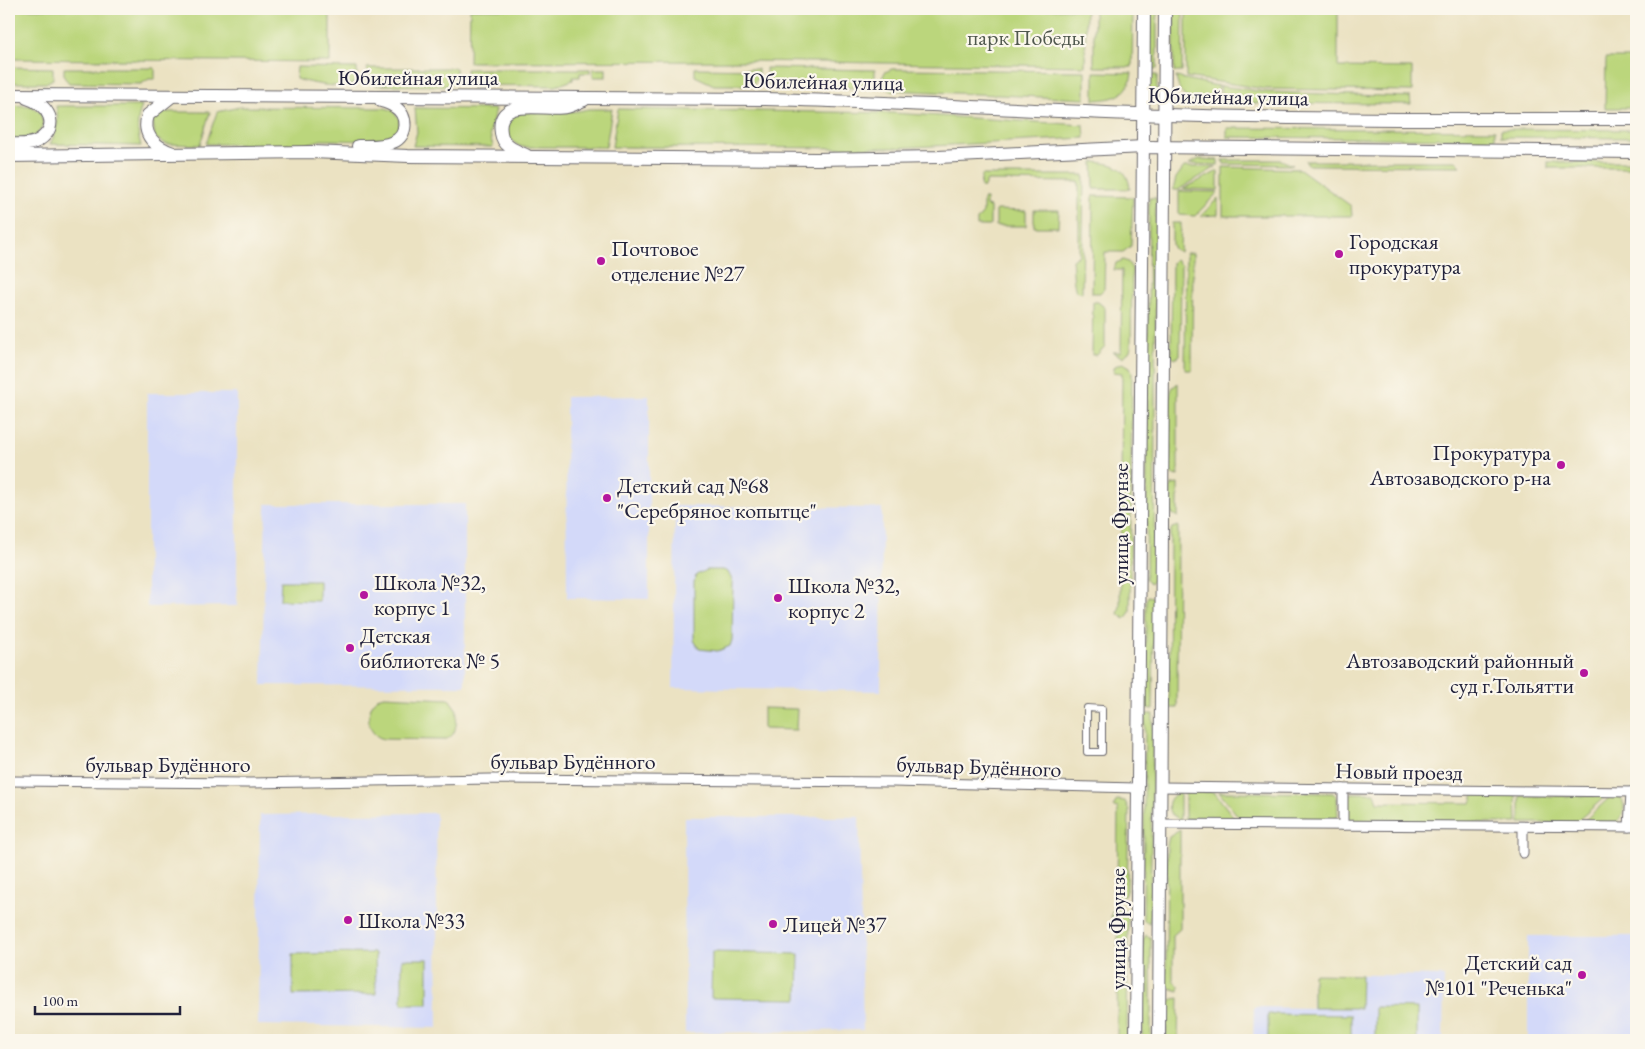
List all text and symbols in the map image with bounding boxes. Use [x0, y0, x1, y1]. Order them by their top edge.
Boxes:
park label: парк Победы [967, 23, 1085, 52]
street label: Юбилейная улица [337, 63, 499, 92]
street label: Юбилейная улица [742, 66, 904, 97]
street label: Юбилейная улица [1147, 81, 1309, 112]
place label: Городская прокуратура [1349, 227, 1461, 281]
place label: Почтовое отделение №27 [611, 234, 745, 288]
marker: Городская прокуратура [1333, 248, 1345, 260]
marker: Почтовое отделение №27 [595, 255, 607, 267]
place label: Прокуратура Автозаводского р-на [1369, 438, 1551, 492]
marker: Прокуратура Автозаводского р-на [1555, 459, 1567, 471]
street label: улица Фрунзе [1106, 463, 1135, 585]
place label: Детский сад №68 "Серебряное копытце" [617, 471, 817, 525]
marker: Детский сад №68 "Серебряное копытце" [601, 492, 613, 504]
place label: Школа №32, корпус 1 [374, 568, 486, 622]
place label: Школа №32, корпус 2 [788, 571, 900, 625]
marker: Школа №32, корпус 1 [358, 589, 370, 601]
marker: Школа №32, корпус 2 [772, 592, 784, 604]
place label: Детская библиотека № 5 [360, 621, 500, 675]
marker: Детская библиотека № 5 [344, 642, 356, 654]
place label: Автозаводский районный суд г.Тольятти [1345, 646, 1574, 700]
marker: Автозаводский районный суд г.Тольятти [1578, 667, 1590, 679]
street label: бульвар Будённого [490, 747, 656, 776]
street label: бульвар Будённого [896, 749, 1062, 784]
street label: бульвар Будённого [85, 750, 251, 779]
street label: Новый проезд [1335, 756, 1463, 787]
street label: улица Фрунзе [1103, 868, 1132, 990]
place label: Школа №33 [358, 906, 465, 935]
place label: Лицей №37 [783, 910, 887, 939]
marker: Школа №33 [342, 914, 354, 926]
marker: Лицей №37 [767, 918, 779, 930]
place label: Детский сад №101 "Реченька" [1425, 948, 1572, 1002]
marker: Детский сад №101 "Реченька" [1576, 969, 1588, 981]
scale bar [35, 984, 180, 1016]
text: 100 m [42, 991, 79, 1010]

